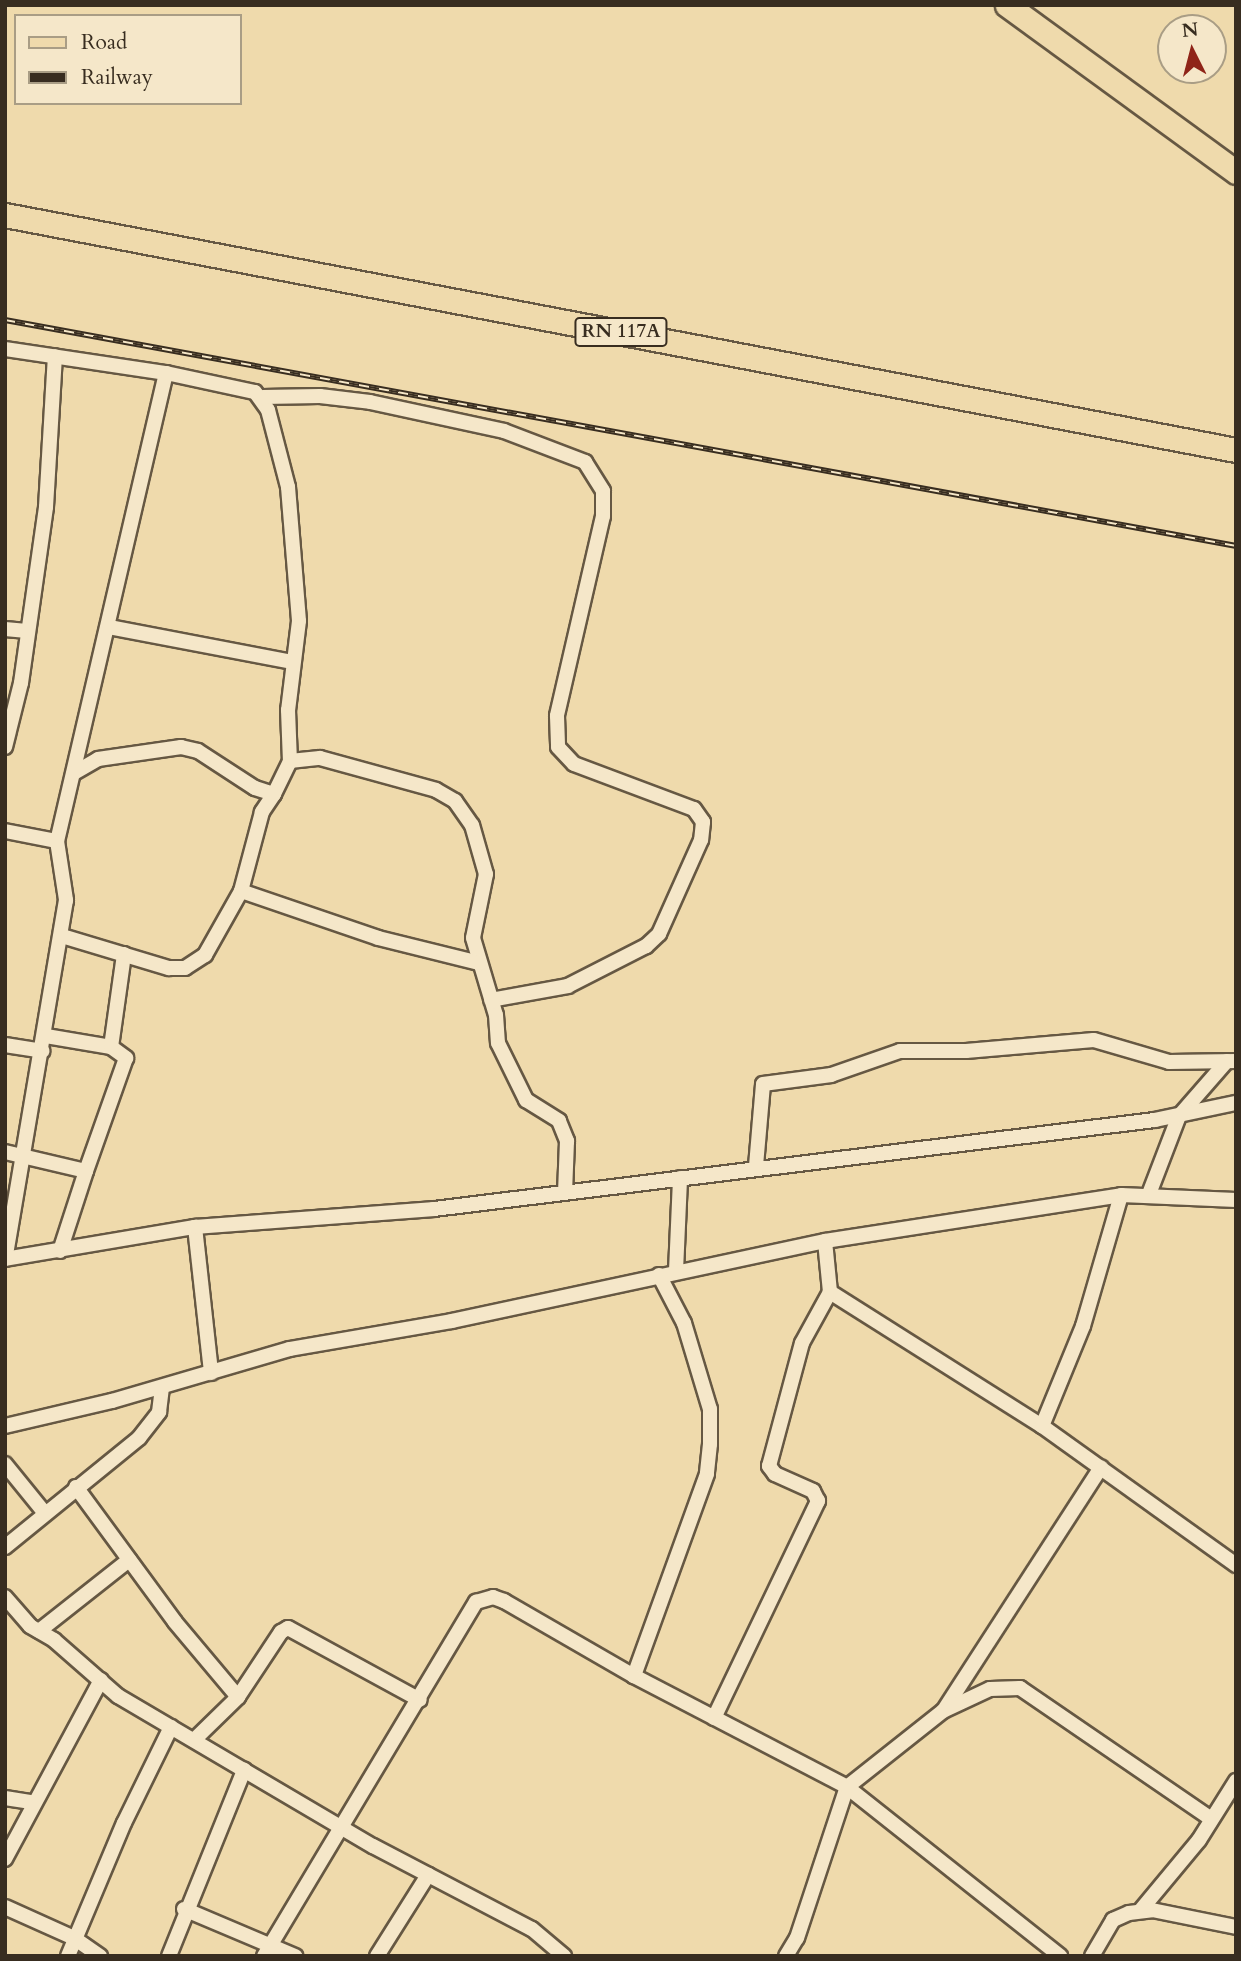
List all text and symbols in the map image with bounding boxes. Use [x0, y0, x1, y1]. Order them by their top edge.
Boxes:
legend [14, 14, 242, 105]
north arrow [1157, 14, 1227, 84]
text: N [1180, 16, 1200, 44]
text: Road [81, 28, 127, 57]
text: Railway [81, 63, 153, 92]
road number: RN 117A [574, 316, 668, 348]

